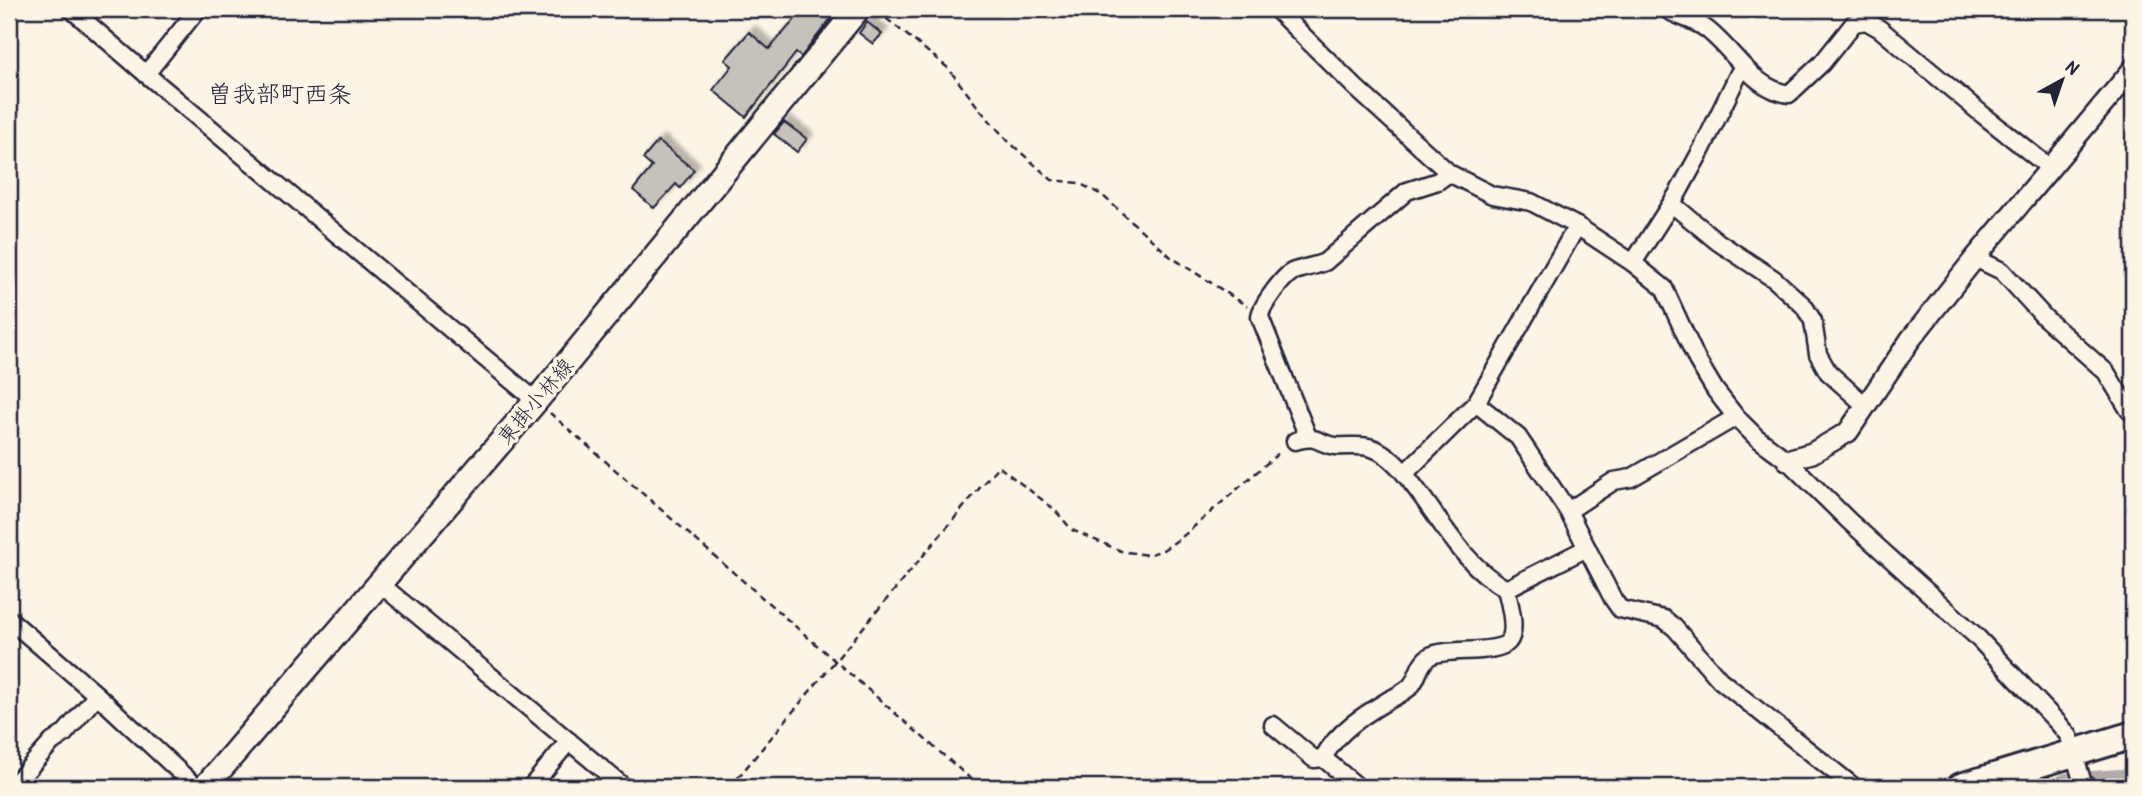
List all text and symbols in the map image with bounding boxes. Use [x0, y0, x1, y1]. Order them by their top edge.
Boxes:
north arrow [2026, 46, 2096, 116]
text: N [2061, 54, 2085, 80]
district label: 曽我部町西条 [208, 77, 352, 109]
street label: 東掛小林線 [490, 351, 580, 451]

